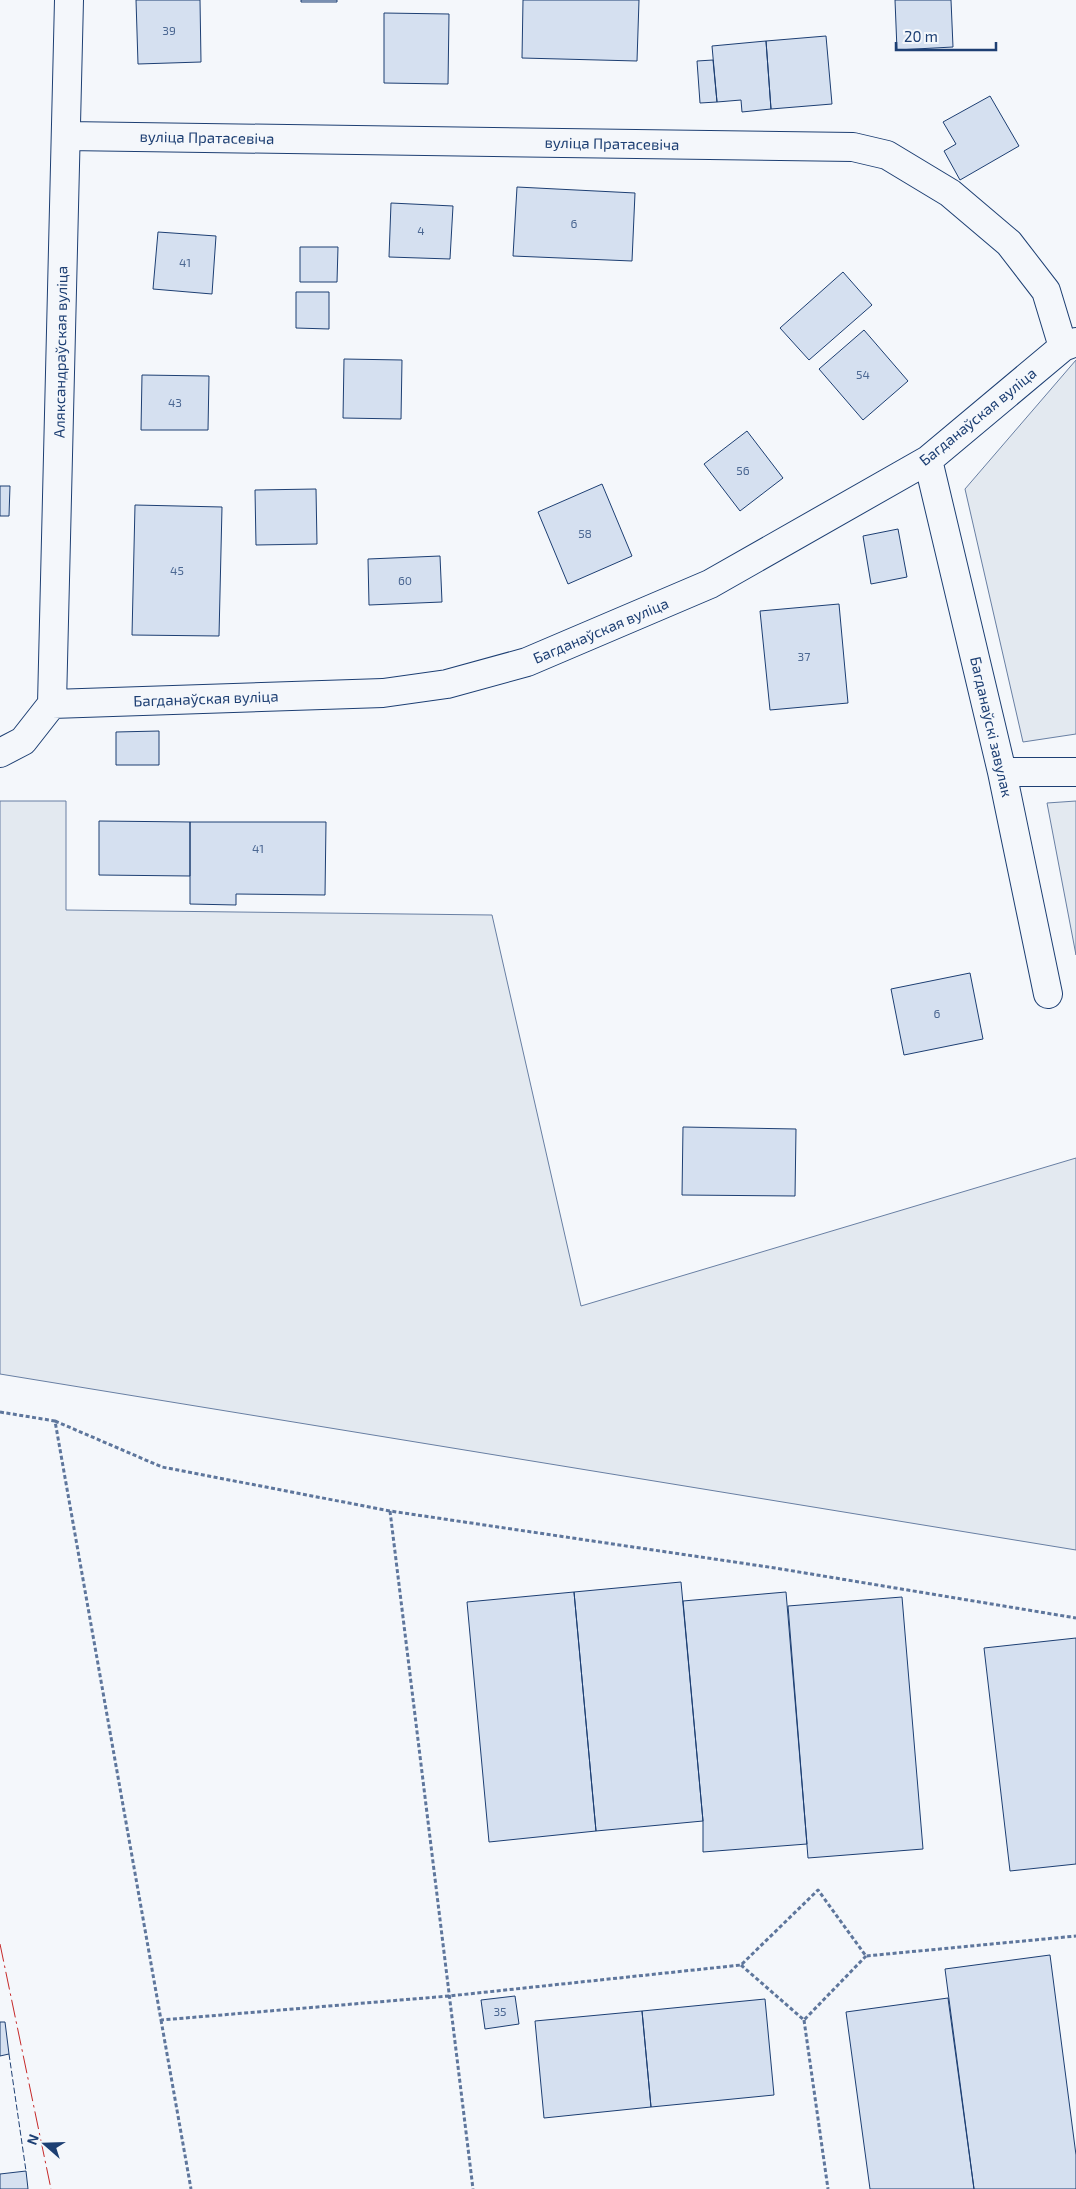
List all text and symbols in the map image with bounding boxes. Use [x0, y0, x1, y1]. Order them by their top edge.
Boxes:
scale bar [896, 20, 996, 52]
house number: 39 [162, 23, 176, 37]
text: 20 m [904, 27, 938, 45]
street label: вуліца Пратасевіча [139, 127, 275, 148]
street label: вуліца Пратасевіча [544, 133, 680, 154]
house number: 6 [571, 216, 578, 230]
house number: 4 [417, 223, 425, 237]
house number: 41 [179, 255, 191, 269]
street label: Аляксандраўская вуліца [49, 266, 72, 438]
street label: Багданаўская вуліца [915, 363, 1040, 470]
house number: 54 [856, 367, 870, 381]
house number: 43 [168, 395, 182, 409]
house number: 56 [736, 463, 750, 477]
house number: 58 [578, 526, 592, 540]
house number: 45 [170, 563, 184, 577]
house number: 60 [398, 573, 412, 587]
street label: Багданаўская вуліца [530, 593, 671, 668]
house number: 37 [798, 649, 810, 663]
street label: Багданаўскі завулак [966, 655, 1017, 799]
street label: Багданаўская вуліца [133, 686, 279, 711]
house number: 41 [252, 841, 264, 855]
house number: 6 [934, 1006, 941, 1020]
house number: 35 [493, 2004, 507, 2018]
north arrow [20, 2119, 70, 2169]
text: N [23, 2132, 42, 2147]

